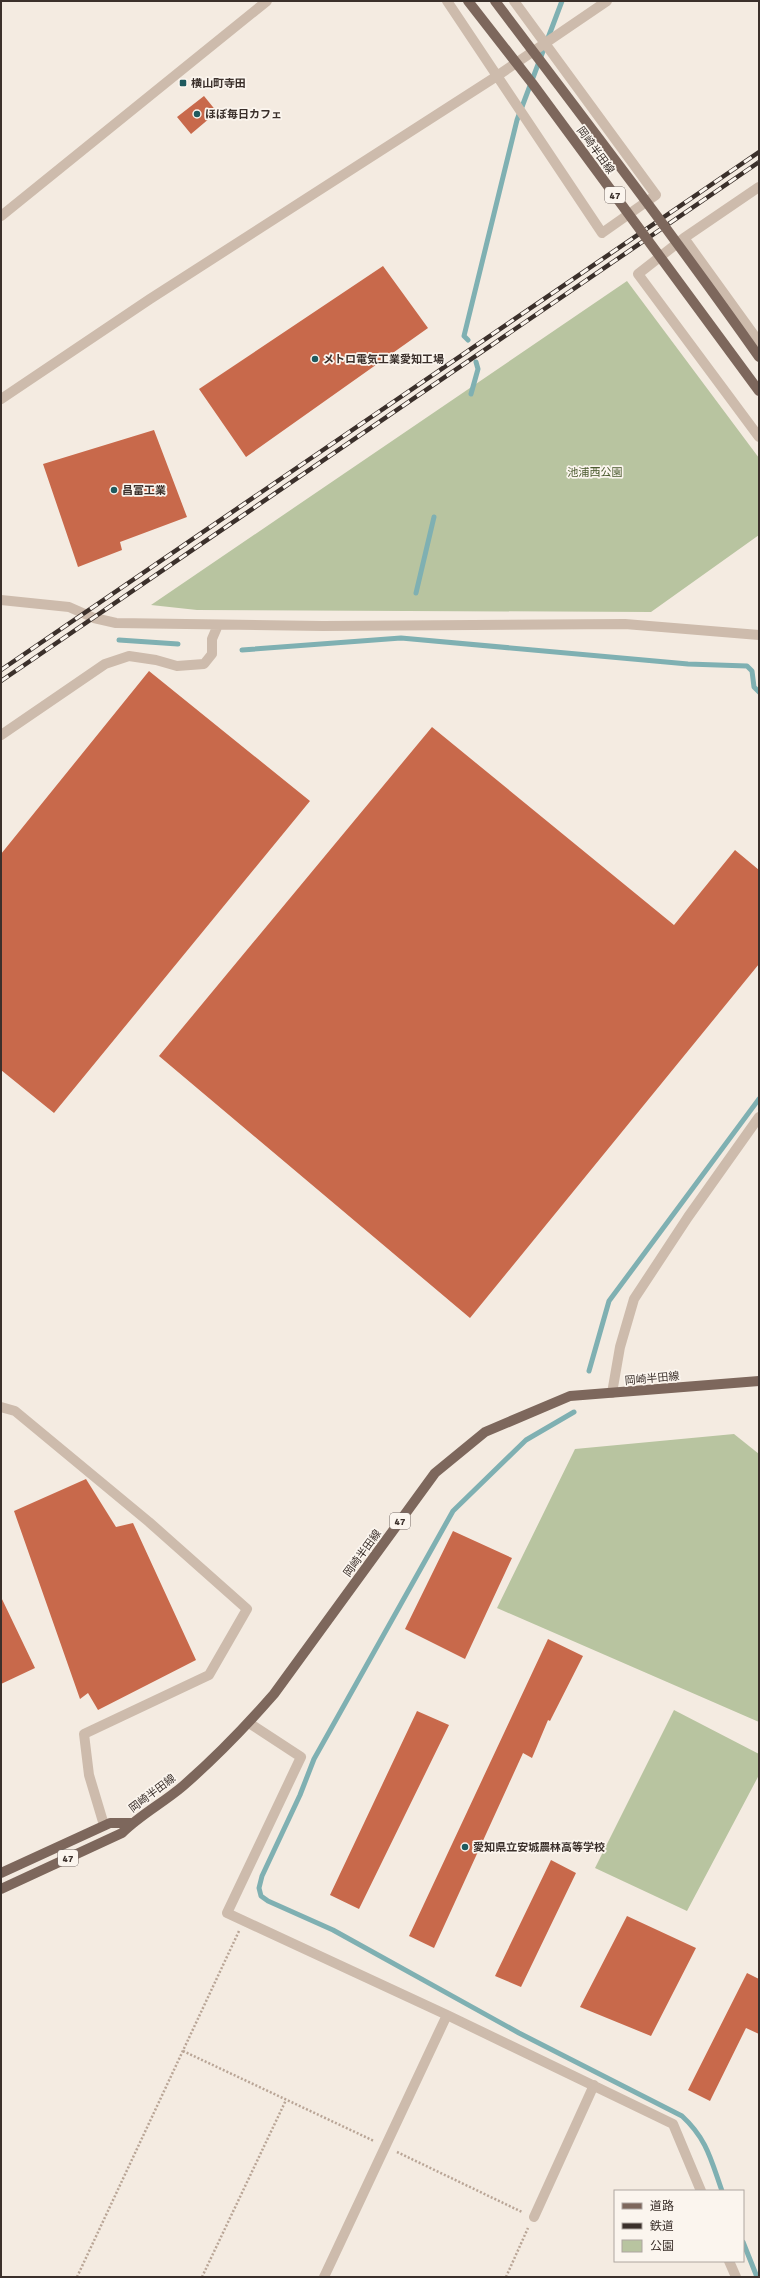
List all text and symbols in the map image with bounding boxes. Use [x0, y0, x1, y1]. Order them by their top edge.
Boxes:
place label: 横山町寺田 [191, 77, 246, 90]
marker: 横山町寺田 [178, 78, 188, 88]
place label: ほぼ毎日カフェ [205, 108, 282, 121]
marker: ほぼ毎日カフェ [192, 109, 202, 119]
street label: 岡崎半田線 [574, 124, 617, 176]
road number: 47 [605, 187, 625, 203]
place label: メトロ電気工業愛知工場 [323, 353, 444, 366]
marker: メトロ電気工業愛知工場 [310, 354, 320, 364]
park label: 池浦西公園 [568, 466, 623, 479]
place label: 昌富工業 [122, 484, 166, 497]
marker: 昌富工業 [109, 485, 119, 495]
street label: 岡崎半田線 [624, 1370, 680, 1387]
road number: 47 [390, 1513, 410, 1529]
street label: 岡崎半田線 [341, 1527, 384, 1579]
street label: 岡崎半田線 [126, 1772, 178, 1815]
place label: 愛知県立安城農林高等学校 [473, 1841, 605, 1854]
marker: 愛知県立安城農林高等学校 [460, 1842, 470, 1852]
road number: 47 [58, 1850, 78, 1866]
legend [614, 2190, 744, 2262]
text: 道路 [650, 2199, 674, 2214]
text: 鉄道 [650, 2219, 674, 2234]
text: 公園 [650, 2239, 674, 2254]

